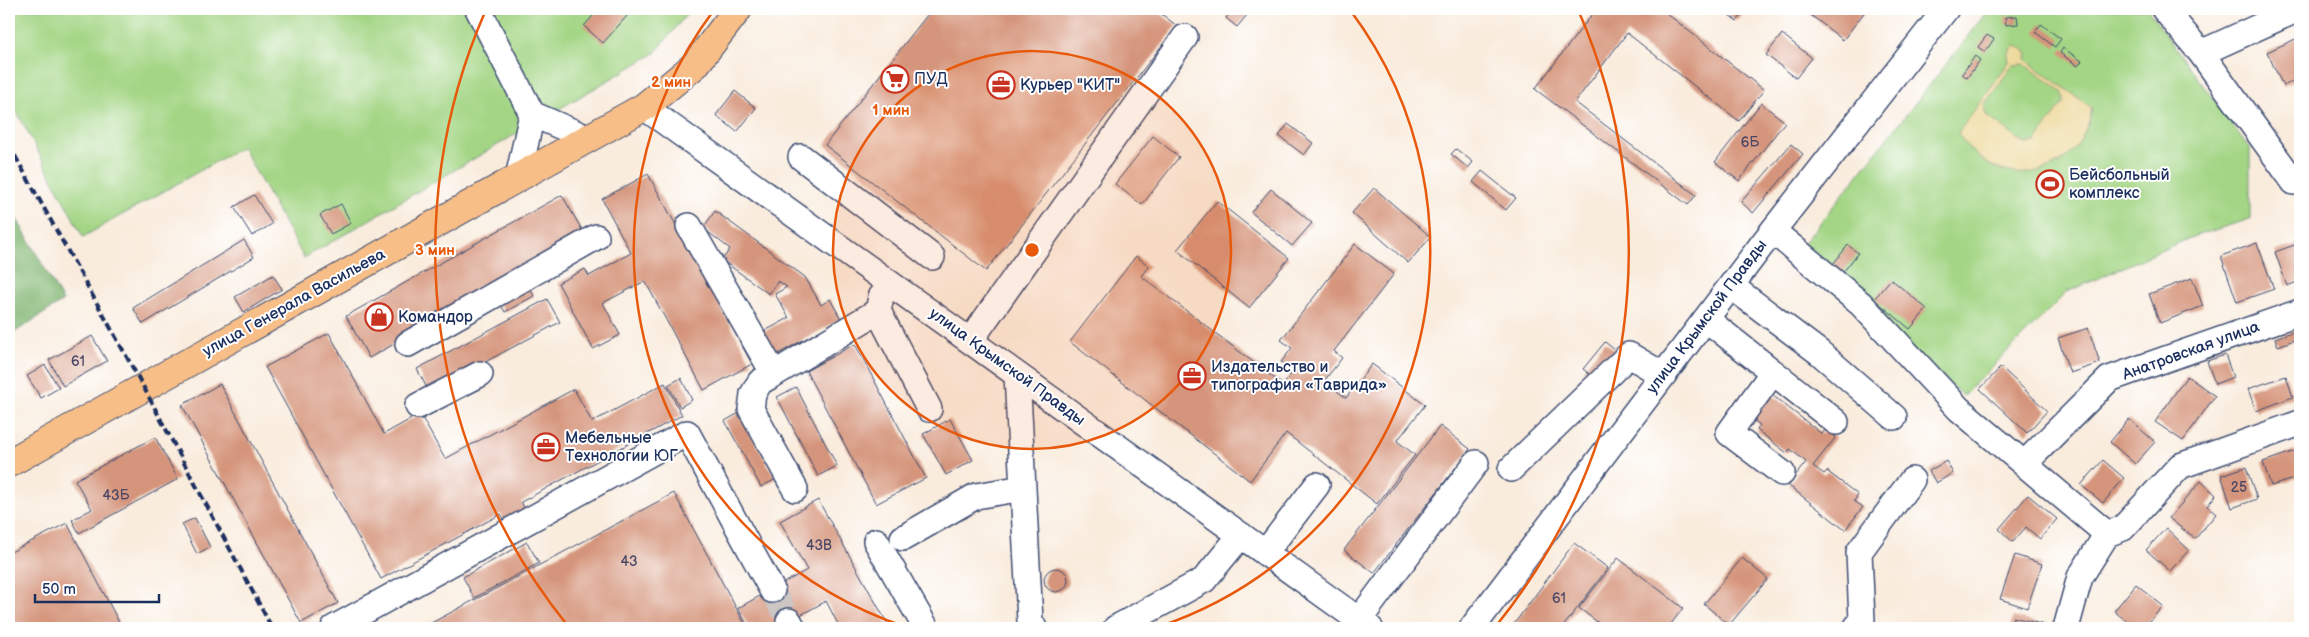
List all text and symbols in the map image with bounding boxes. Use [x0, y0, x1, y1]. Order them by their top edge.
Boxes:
supermarket icon: ПУД [880, 64, 910, 94]
place label: ПУД [914, 70, 948, 89]
office icon: Курьер "КИТ" [986, 70, 1016, 100]
text: 2 мин [651, 73, 691, 92]
place label: Курьер "КИТ" [1020, 76, 1120, 95]
text: 1 мин [872, 101, 910, 120]
house number: 6Б [1741, 134, 1759, 151]
place label: Бейсбольный комплекс [2069, 166, 2170, 203]
sports icon: Бейсбольный комплекс [2035, 169, 2065, 199]
street label: улица Крымской Правды [1643, 236, 1771, 398]
text: 3 мин [415, 241, 455, 260]
centre of rings [1023, 241, 1041, 259]
street label: улица Генерала Васильева [199, 245, 389, 361]
shop icon: Командор [364, 302, 394, 332]
street label: улица Крымской Правды [925, 304, 1089, 430]
place label: Командор [398, 308, 473, 327]
street label: Анатровская улица [2119, 317, 2263, 385]
house number: 61 [71, 353, 85, 370]
place label: Издательство и типография «Таврида» [1211, 358, 1387, 395]
office icon: Издательство и типография «Таврида» [1177, 361, 1207, 391]
place label: Мебельные Технологии ЮГ [565, 429, 678, 466]
office icon: Мебельные Технологии ЮГ [531, 432, 561, 462]
house number: 25 [2231, 479, 2247, 496]
house number: 43Б [103, 487, 130, 504]
house number: 43В [806, 537, 832, 554]
house number: 43 [620, 553, 638, 570]
scale bar [35, 572, 159, 604]
text: 50 m [42, 580, 76, 599]
house number: 61 [1552, 590, 1566, 607]

